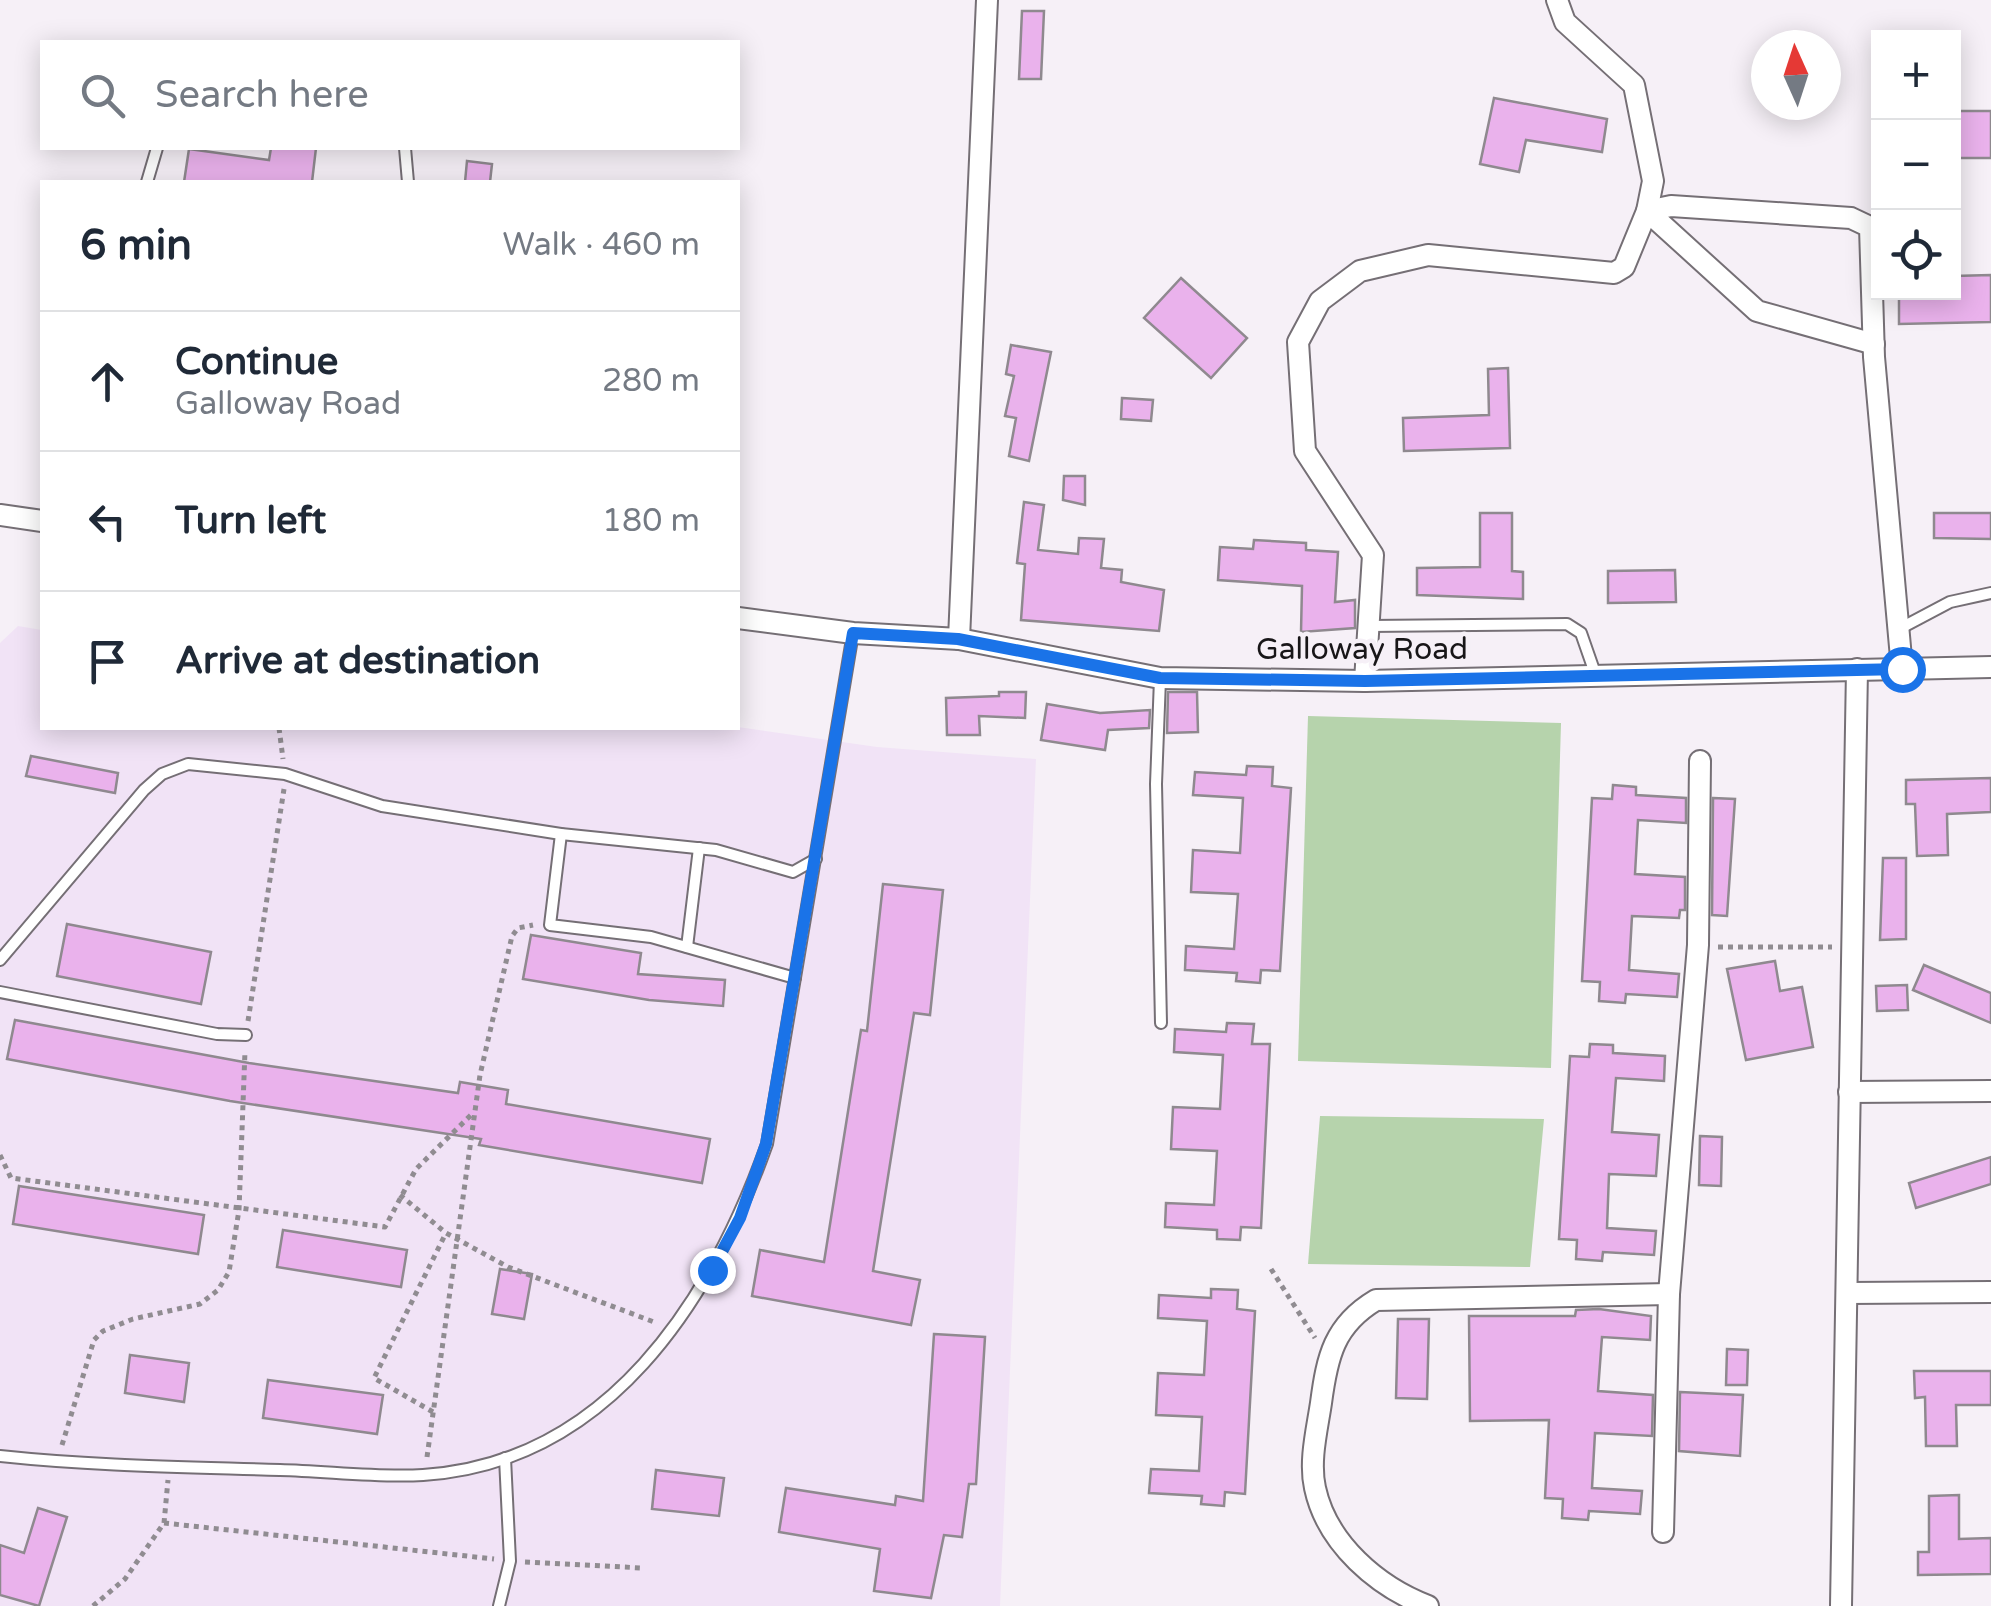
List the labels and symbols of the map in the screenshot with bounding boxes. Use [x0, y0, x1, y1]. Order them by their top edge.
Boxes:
north arrow [1751, 30, 1841, 120]
street label: Galloway Road [1256, 631, 1468, 668]
route start [1880, 647, 1926, 693]
route end [690, 1248, 736, 1294]

